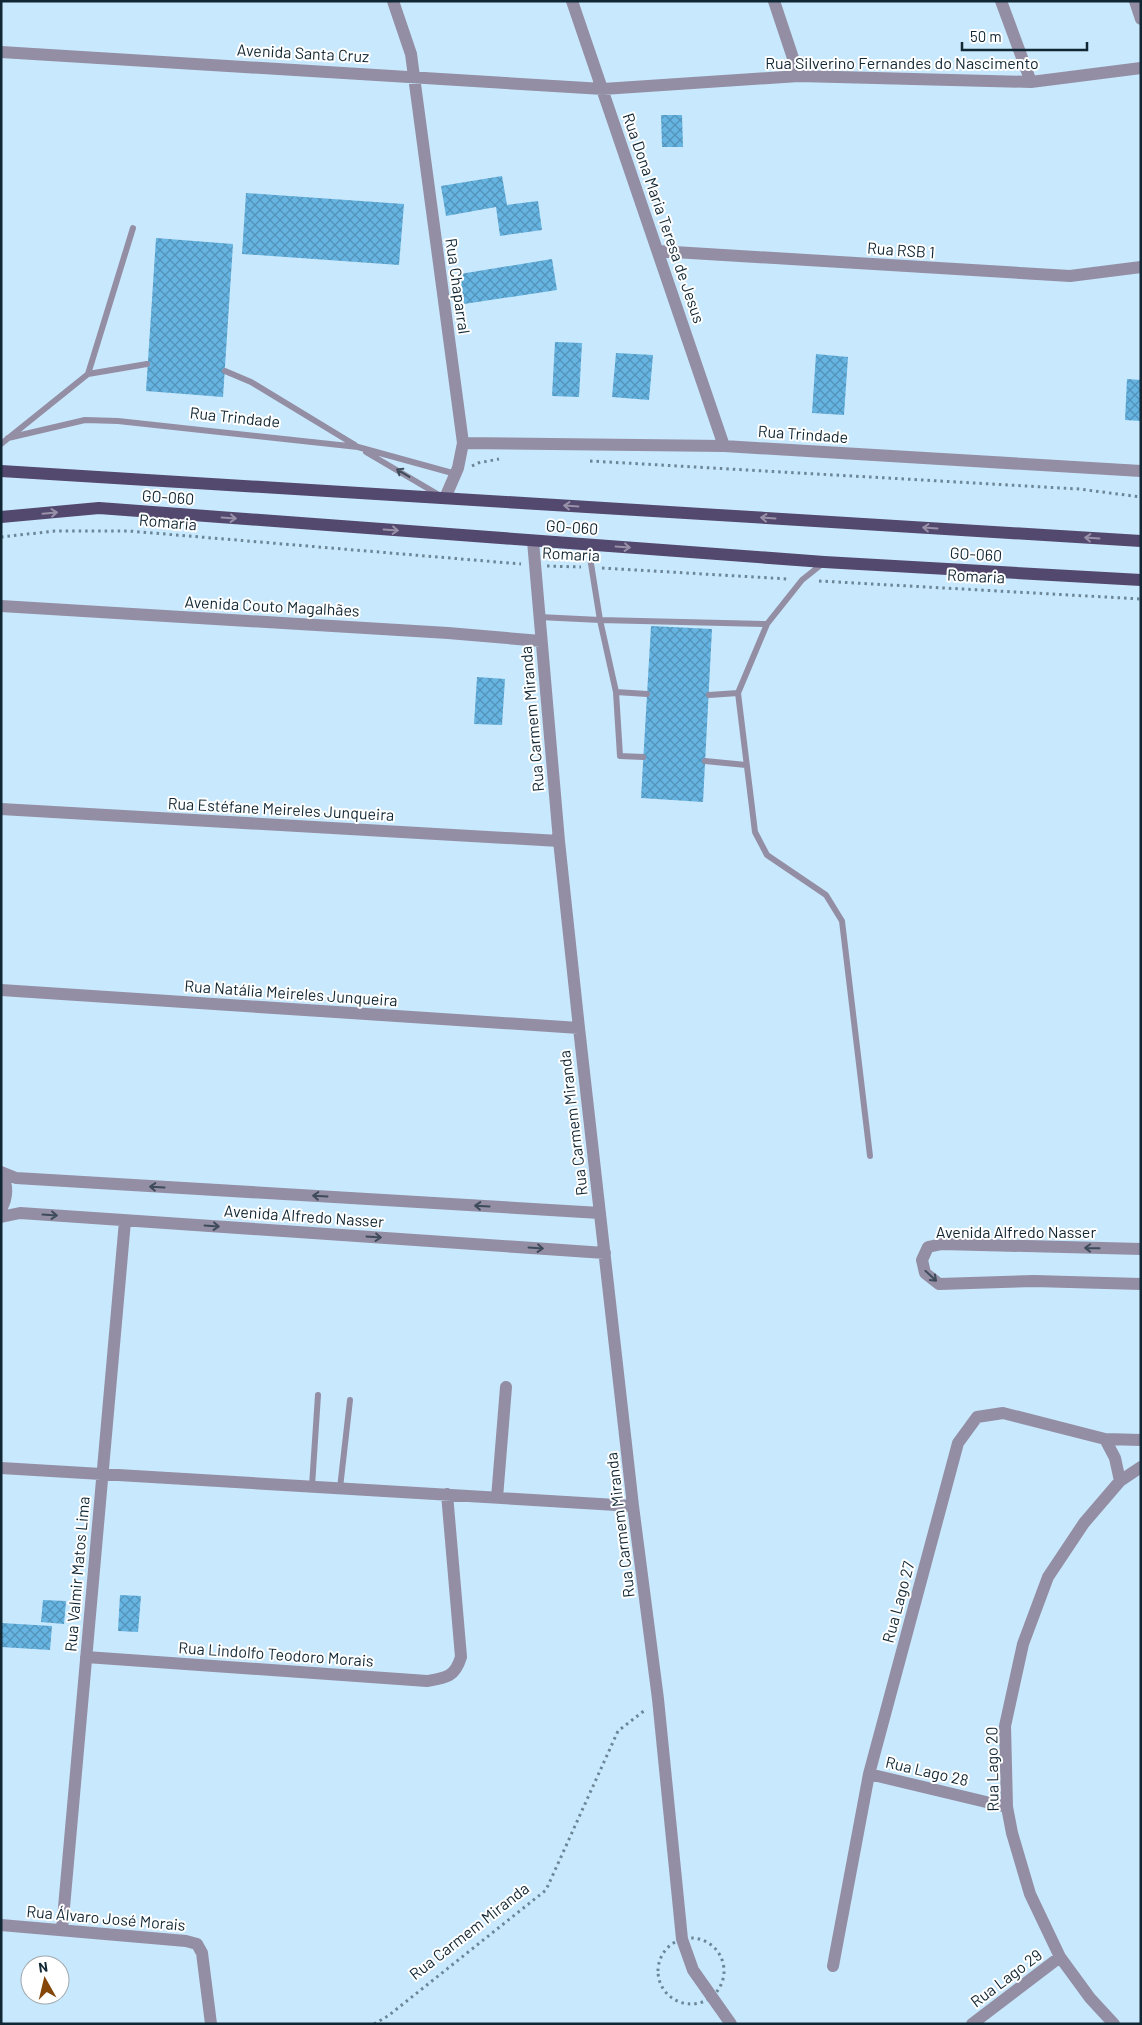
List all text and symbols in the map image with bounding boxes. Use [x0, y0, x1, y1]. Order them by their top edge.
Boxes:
scale bar [962, 20, 1087, 52]
text: 50 m [970, 27, 1002, 45]
street label: Avenida Santa Cruz [236, 40, 370, 65]
street label: Rua Silverino Fernandes do Nascimento [765, 53, 1039, 72]
street label: Rua Dona Maria Teresa de Jesus [620, 110, 709, 325]
street label: Rua Chaparral [442, 237, 475, 335]
street label: Rua RSB 1 [867, 238, 935, 261]
street label: Rua Trindade [189, 402, 281, 431]
street label: Rua Trindade [757, 421, 849, 446]
one-way arrow [396, 468, 410, 478]
street label: GO-060 [141, 485, 195, 508]
one-way arrow [563, 501, 579, 510]
one-way arrow [42, 508, 58, 518]
street label: Romaria [138, 510, 198, 533]
one-way arrow [221, 513, 237, 523]
one-way arrow [760, 513, 776, 523]
street label: GO-060 [545, 515, 599, 538]
one-way arrow [922, 524, 938, 533]
one-way arrow [383, 525, 399, 535]
one-way arrow [1084, 534, 1100, 543]
street label: Romaria [542, 542, 600, 565]
one-way arrow [615, 543, 631, 552]
street label: GO-060 [949, 543, 1003, 564]
street label: Romaria [947, 564, 1005, 587]
street label: Avenida Couto Magalhães [184, 591, 360, 620]
street label: Rua Carmem Miranda [516, 645, 547, 793]
street label: Rua Estéfane Meireles Junqueira [167, 793, 395, 824]
street label: Rua Natália Meireles Junqueira [184, 976, 398, 1009]
street label: Rua Carmem Miranda [554, 1049, 591, 1197]
one-way arrow [150, 1182, 166, 1191]
one-way arrow [312, 1192, 328, 1201]
street label: Avenida Alfredo Nasser [223, 1200, 385, 1231]
one-way arrow [474, 1202, 490, 1211]
one-way arrow [41, 1211, 57, 1220]
one-way arrow [203, 1222, 219, 1231]
street label: Avenida Alfredo Nasser [936, 1222, 1096, 1241]
one-way arrow [366, 1233, 382, 1242]
one-way arrow [1084, 1243, 1100, 1253]
one-way arrow [528, 1244, 544, 1253]
one-way arrow [925, 1270, 937, 1282]
street label: Rua Carmem Miranda [601, 1451, 638, 1599]
street label: Rua Valmir Matos Lima [60, 1495, 93, 1652]
street label: Rua Lago 27 [878, 1559, 918, 1645]
street label: Rua Lindolfo Teodoro Morais [178, 1637, 374, 1670]
street label: Rua Lago 20 [981, 1726, 1002, 1812]
street label: Rua Lago 28 [884, 1752, 970, 1789]
street label: Rua Carmem Miranda [405, 1878, 532, 1983]
street label: Rua Álvaro José Morais [26, 1901, 186, 1934]
street label: Rua Lago 29 [966, 1945, 1045, 2011]
north arrow [20, 1955, 70, 2005]
text: N [37, 1958, 49, 1976]

